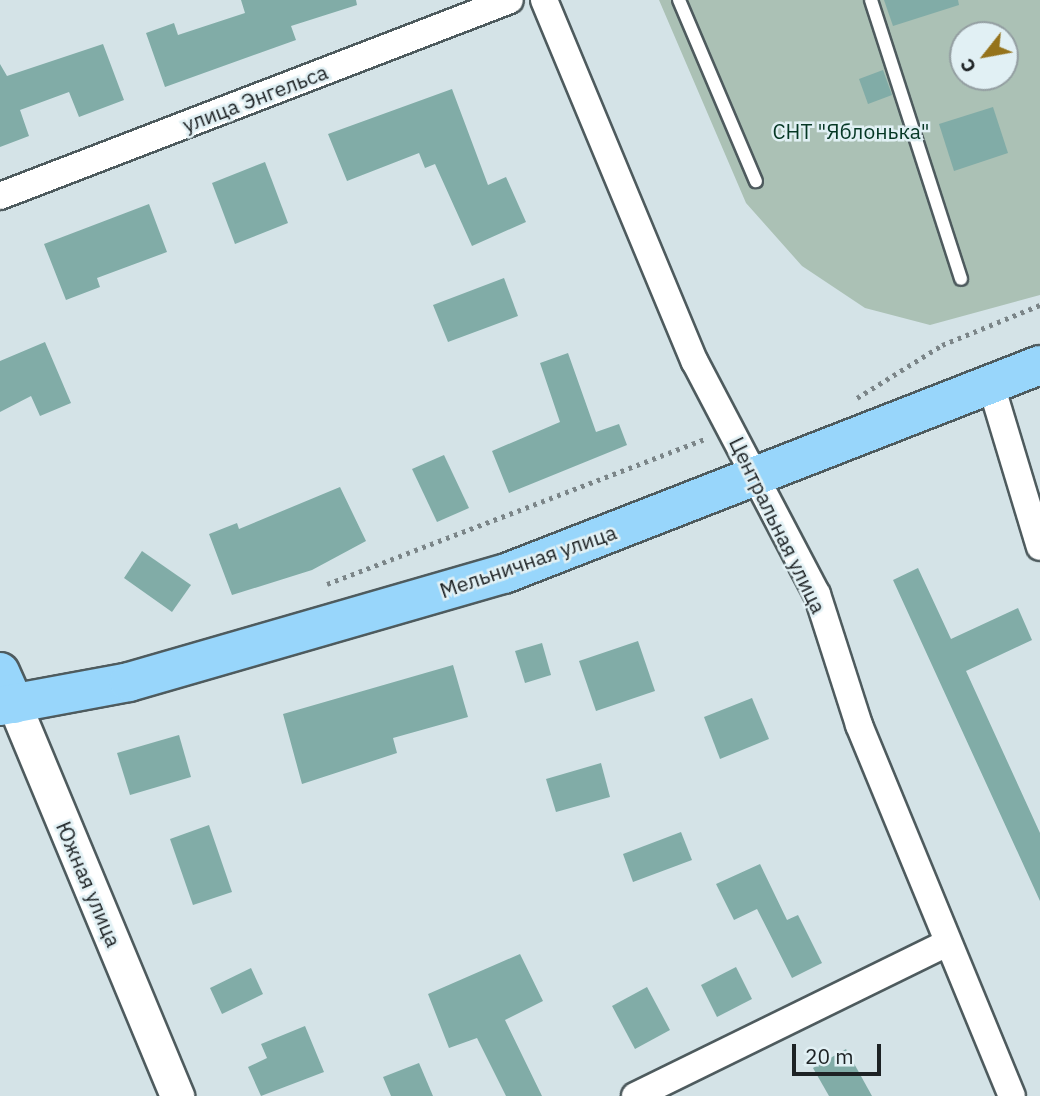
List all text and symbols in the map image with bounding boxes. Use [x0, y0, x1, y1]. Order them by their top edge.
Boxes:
north arrow [949, 21, 1019, 91]
text: С [954, 54, 981, 77]
street label: улица Энгельса [179, 59, 331, 137]
park label: СНТ "Яблонька" [773, 118, 929, 144]
street label: Центральная улица [724, 433, 832, 617]
street label: Мельничная улица [436, 519, 620, 603]
street label: Южная улица [51, 817, 127, 951]
scale bar [795, 1030, 884, 1074]
text: 20 m [805, 1042, 854, 1070]

